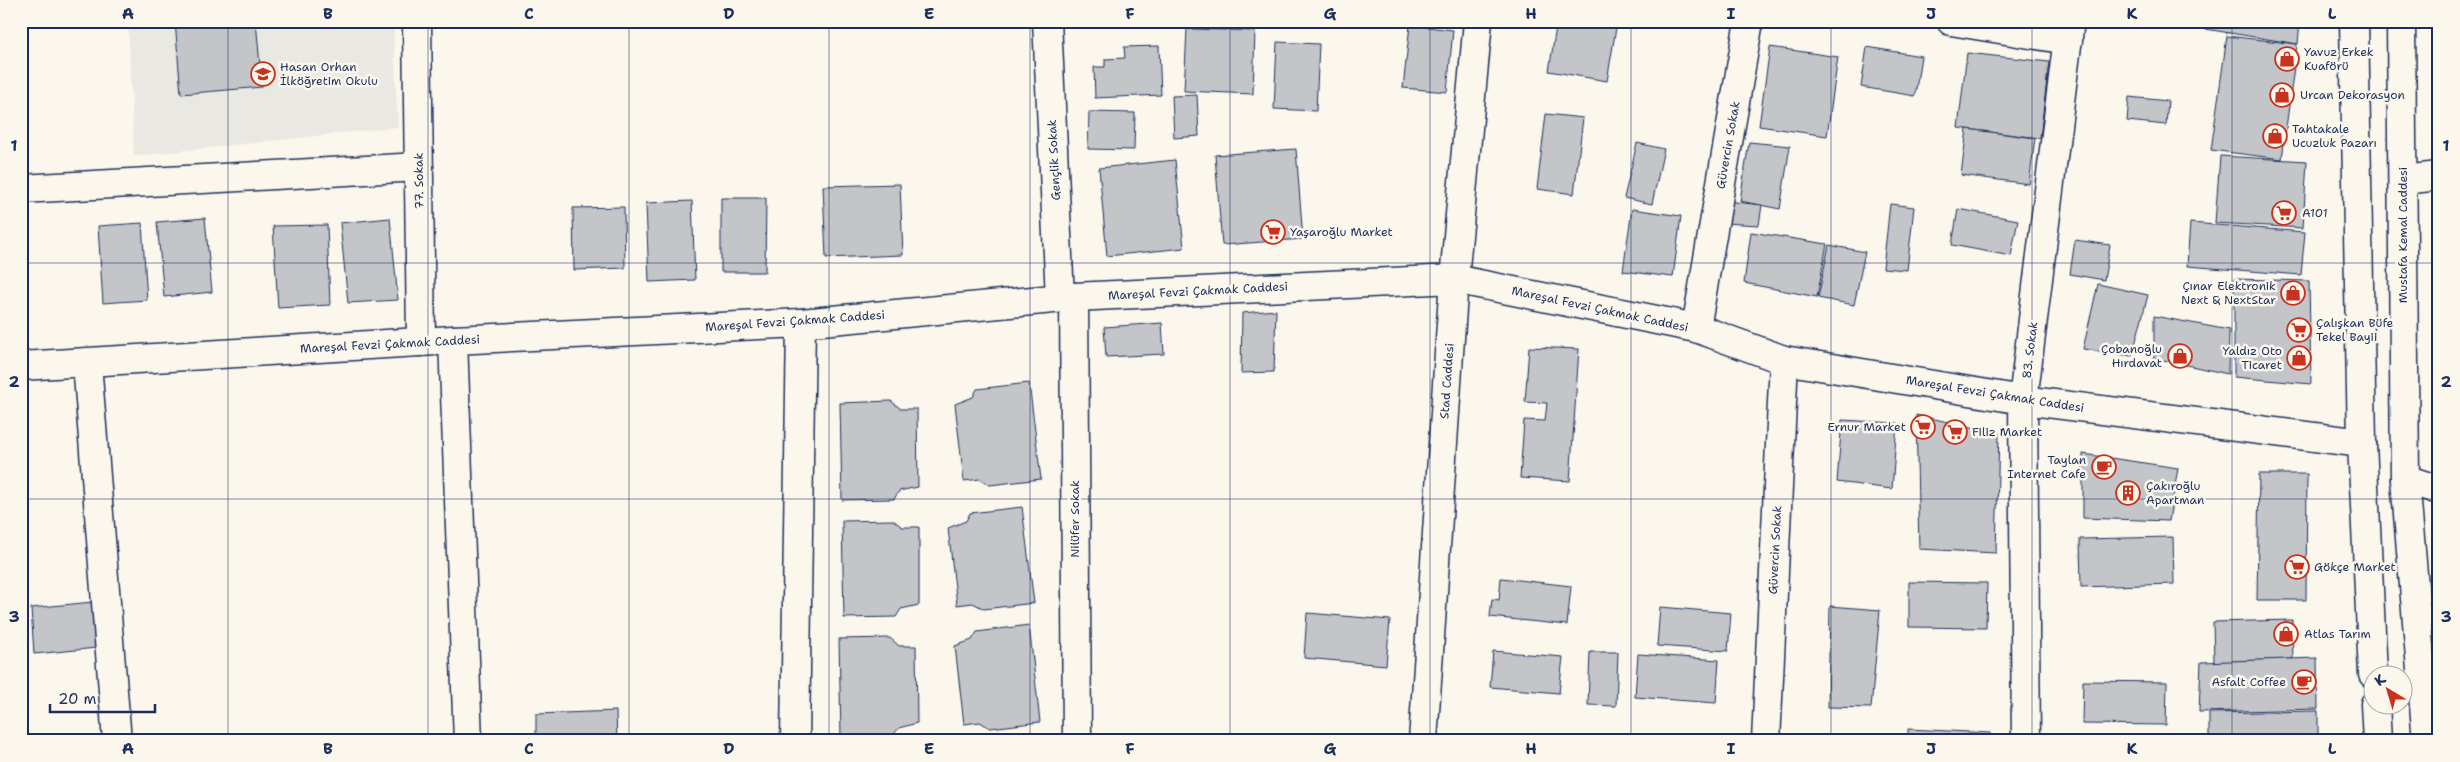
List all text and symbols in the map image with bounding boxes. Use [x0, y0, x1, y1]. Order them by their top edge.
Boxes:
text: A [122, 3, 134, 24]
text: B [323, 3, 333, 24]
text: C [524, 3, 534, 24]
text: D [723, 3, 735, 24]
text: E [924, 3, 934, 24]
text: F [1125, 3, 1135, 24]
text: G [1324, 3, 1337, 24]
text: H [1525, 3, 1537, 24]
text: I [1727, 3, 1736, 24]
text: J [1926, 3, 1936, 24]
text: K [2127, 3, 2138, 24]
text: L [2328, 3, 2337, 24]
place label: Yavuz Erkek Kuaförü [2304, 44, 2374, 74]
shop icon: Yavuz Erkek Kuaförü [2274, 46, 2300, 72]
place label: Hasan Orhan İlköğretim Okulu [280, 59, 378, 89]
school or university icon: Hasan Orhan İlköğretim Okulu [250, 61, 276, 87]
shop icon: Urcan Dekorasyon [2269, 82, 2295, 108]
place label: Urcan Dekorasyon [2300, 87, 2405, 103]
street label: Güvercin Sokak [1712, 100, 1744, 190]
street label: Gençlik Sokak [1044, 119, 1064, 201]
place label: Tahtakale Ucuzluk Pazarı [2292, 121, 2377, 151]
shop icon: Tahtakale Ucuzluk Pazarı [2262, 123, 2288, 149]
text: 1 [10, 135, 18, 156]
text: 1 [2442, 135, 2450, 156]
street label: 77. Sokak [411, 153, 427, 209]
street label: Mustafa Kemal Caddesi [2395, 167, 2411, 303]
supermarket icon: A101 [2271, 200, 2297, 226]
place label: A101 [2302, 205, 2328, 221]
supermarket icon: Yaşaroğlu Market [1260, 219, 1286, 245]
place label: Yaşaroğlu Market [1290, 224, 1393, 240]
street label: Mareşal Fevzi Çakmak Caddesi [1108, 278, 1288, 304]
place label: Çınar Elektronik Next & NextStar [2181, 278, 2276, 308]
shop icon: Çınar Elektronik Next & NextStar [2280, 280, 2306, 306]
street label: Mareşal Fevzi Çakmak Caddesi [1510, 282, 1690, 336]
street label: Mareşal Fevzi Çakmak Caddesi [705, 307, 885, 335]
place label: Çalışkan Büfe Tekel Bayii [2316, 315, 2393, 345]
supermarket icon: Çalışkan Büfe Tekel Bayii [2286, 317, 2312, 343]
street label: 83. Sokak [2019, 320, 2041, 379]
street label: Mareşal Fevzi Çakmak Caddesi [300, 331, 480, 357]
place label: Çobanoğlu Hırdavat [2101, 341, 2162, 371]
street label: Stad Caddesi [1436, 343, 1458, 419]
shop icon: Çobanoğlu Hırdavat [2167, 343, 2193, 369]
place label: Yaldız Oto Ticaret [2223, 343, 2282, 373]
shop icon: Yaldız Oto Ticaret [2286, 345, 2312, 371]
text: 2 [8, 371, 20, 392]
text: 2 [2440, 371, 2452, 392]
street label: Mareşal Fevzi Çakmak Caddesi [1905, 372, 2085, 416]
supermarket icon: Ernur Market [1910, 414, 1936, 440]
place label: Ernur Market [1827, 419, 1906, 435]
supermarket icon: Filiz Market [1942, 419, 1968, 445]
place label: Filiz Market [1972, 424, 2042, 440]
place label: Taylan Internet Cafe [2007, 452, 2086, 482]
cafe icon: Taylan Internet Cafe [2091, 454, 2117, 480]
place label: Çakıroğlu Apartman [2146, 478, 2204, 508]
street label: Nilüfer Sokak [1067, 480, 1083, 558]
building icon: Çakıroğlu Apartman [2115, 480, 2141, 506]
street label: Güvercin Sokak [1765, 505, 1785, 595]
supermarket icon: Gökçe Market [2284, 554, 2310, 580]
place label: Gökçe Market [2314, 559, 2396, 575]
text: 3 [8, 606, 20, 627]
text: 3 [2440, 606, 2452, 627]
shop icon: Atlas Tarım [2273, 621, 2299, 647]
place label: Atlas Tarım [2304, 626, 2371, 642]
north arrow [2362, 664, 2412, 714]
cafe icon: Asfalt Coffee [2291, 669, 2317, 695]
text: K [2371, 669, 2390, 690]
place label: Asfalt Coffee [2211, 674, 2286, 690]
scale bar [50, 682, 155, 714]
text: 20 m [58, 689, 97, 709]
text: A [122, 738, 134, 759]
text: B [323, 738, 333, 759]
text: C [524, 738, 534, 759]
text: D [723, 738, 735, 759]
text: E [924, 738, 934, 759]
text: F [1125, 738, 1135, 759]
text: G [1324, 738, 1337, 759]
text: H [1525, 738, 1537, 759]
text: I [1727, 738, 1736, 759]
text: J [1926, 738, 1936, 759]
text: K [2127, 738, 2138, 759]
text: L [2328, 738, 2337, 759]

